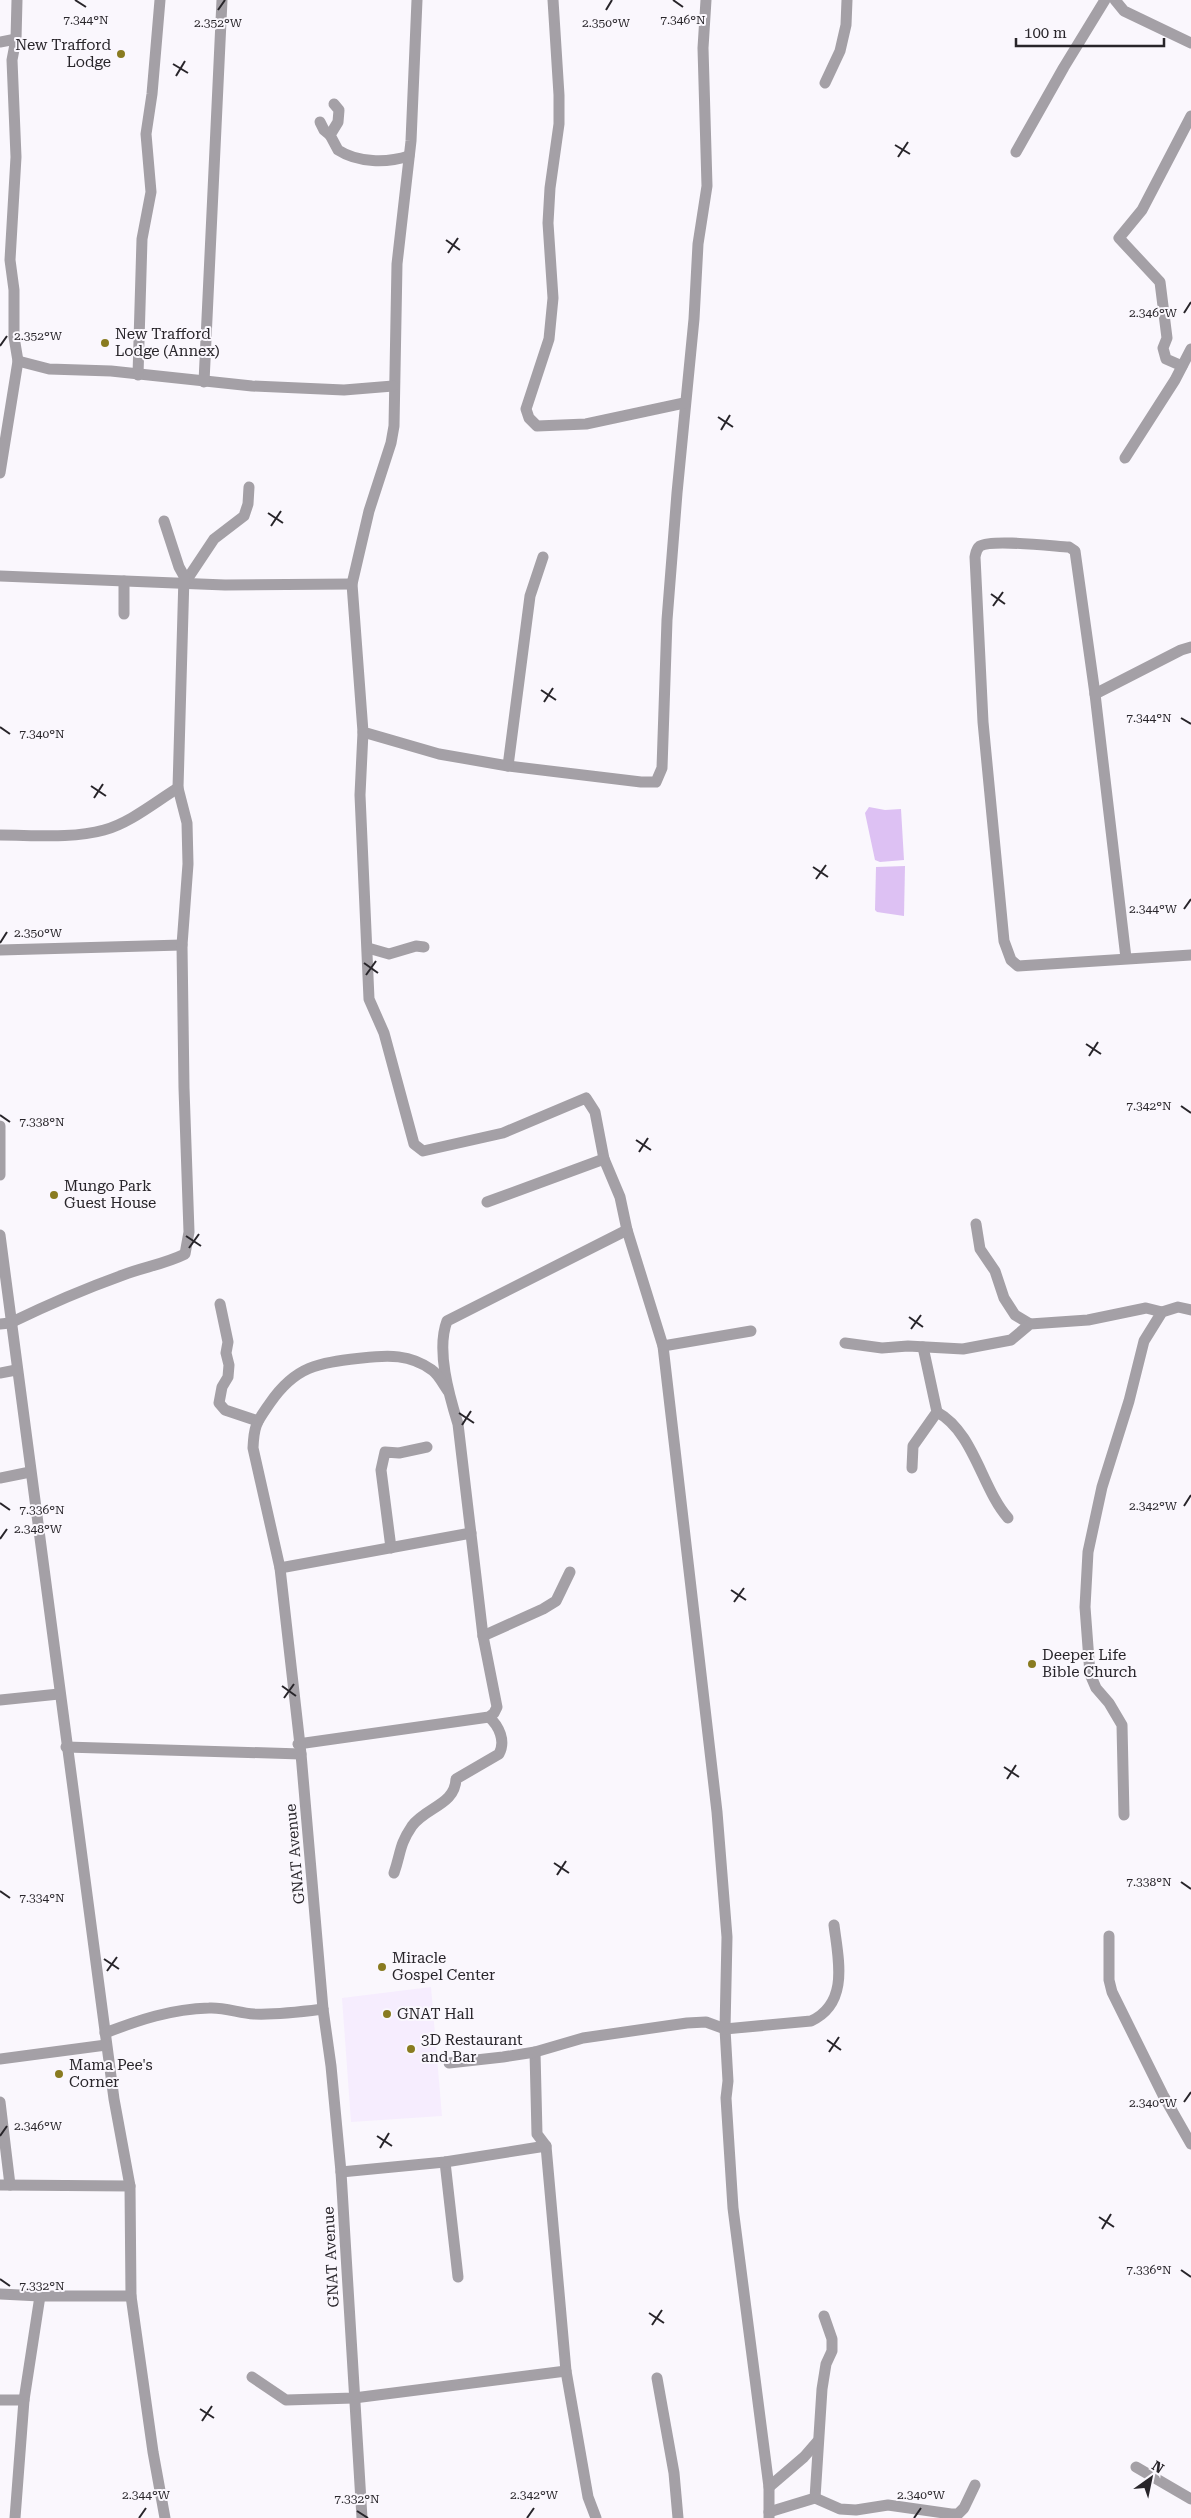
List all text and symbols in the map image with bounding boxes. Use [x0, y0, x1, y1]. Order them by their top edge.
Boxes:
text: 7.344°N [63, 13, 109, 27]
text: 7.346°N [660, 13, 706, 27]
scale bar [1016, 15, 1164, 47]
text: 2.352°W [194, 16, 243, 30]
text: 2.350°W [582, 16, 631, 30]
text: 100 m [1024, 24, 1067, 42]
place label: New Trafford Lodge [15, 36, 111, 71]
marker: New Trafford Lodge [115, 48, 127, 60]
text: 2.346°W [1129, 306, 1178, 320]
place label: New Trafford Lodge (Annex) [115, 325, 220, 360]
text: 2.352°W [14, 329, 63, 343]
marker: New Trafford Lodge (Annex) [99, 337, 111, 349]
text: 7.344°N [1126, 711, 1172, 725]
text: 7.340°N [19, 727, 65, 741]
text: 2.344°W [1129, 902, 1178, 916]
text: 2.350°W [14, 926, 63, 940]
text: 7.342°N [1126, 1099, 1172, 1113]
text: 7.338°N [19, 1115, 65, 1129]
place label: Mungo Park Guest House [64, 1177, 156, 1212]
marker: Mungo Park Guest House [48, 1189, 60, 1201]
text: 2.342°W [1129, 1499, 1178, 1513]
text: 7.336°N [19, 1503, 65, 1517]
text: 2.348°W [14, 1522, 63, 1536]
place label: Deeper Life Bible Church [1042, 1646, 1137, 1681]
marker: Deeper Life Bible Church [1026, 1658, 1038, 1670]
street label: GNAT Avenue [282, 1803, 308, 1905]
text: 7.338°N [1126, 1875, 1172, 1889]
text: 7.334°N [19, 1891, 65, 1905]
place label: Miracle Gospel Center [392, 1949, 495, 1984]
marker: Miracle Gospel Center [376, 1961, 388, 1973]
place label: GNAT Hall [397, 2005, 474, 2023]
marker: GNAT Hall [381, 2008, 393, 2020]
place label: 3D Restaurant and Bar [421, 2031, 523, 2066]
marker: 3D Restaurant and Bar [405, 2043, 417, 2055]
place label: Mama Pee's Corner [69, 2056, 153, 2091]
marker: Mama Pee's Corner [53, 2068, 65, 2080]
text: 2.340°W [1129, 2096, 1178, 2110]
text: 2.346°W [14, 2119, 63, 2133]
street label: GNAT Avenue [319, 2206, 343, 2308]
text: 7.336°N [1126, 2263, 1172, 2277]
text: 7.332°N [19, 2279, 65, 2293]
north arrow [1126, 2453, 1176, 2503]
text: N [1149, 2457, 1167, 2477]
text: 2.344°W [122, 2488, 171, 2502]
text: 2.342°W [510, 2488, 559, 2502]
text: 2.340°W [897, 2488, 946, 2502]
text: 7.332°N [334, 2492, 380, 2506]

